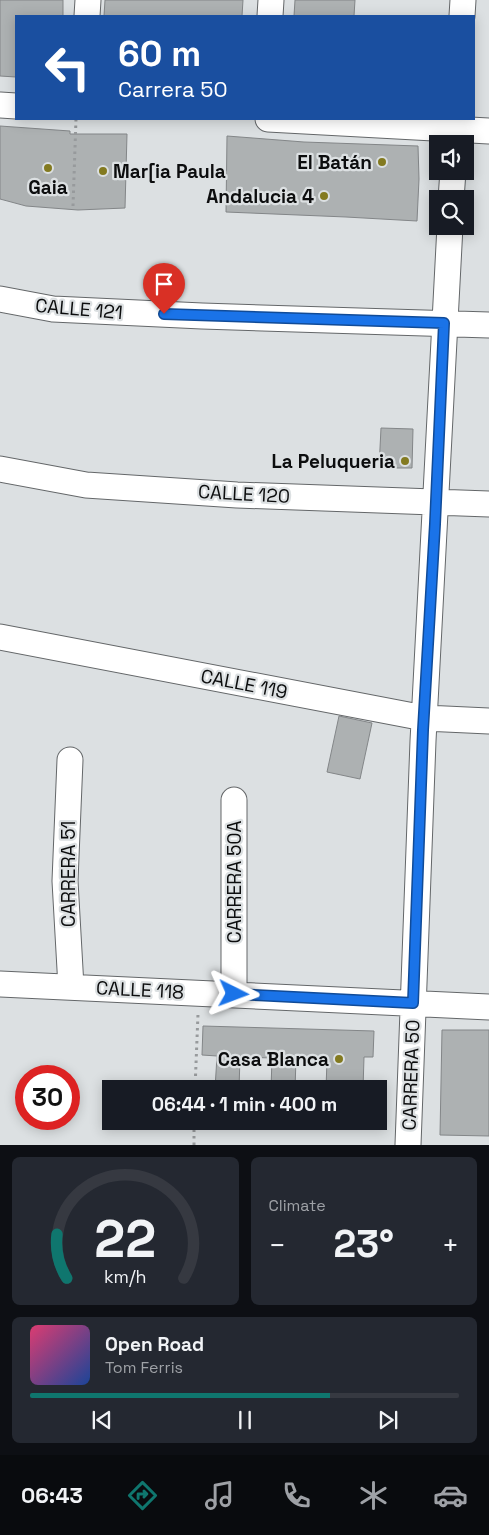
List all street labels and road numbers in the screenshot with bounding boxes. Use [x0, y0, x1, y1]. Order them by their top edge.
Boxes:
street label: CALLE 121 [34, 293, 124, 325]
street label: CALLE 120 [197, 479, 291, 509]
street label: CALLE 119 [198, 663, 290, 705]
street label: CARRERA 51 [56, 821, 81, 927]
street label: CARRERA 50A [222, 821, 247, 943]
street label: CALLE 118 [95, 975, 185, 1005]
street label: CARRERA 50 [397, 1019, 425, 1131]

